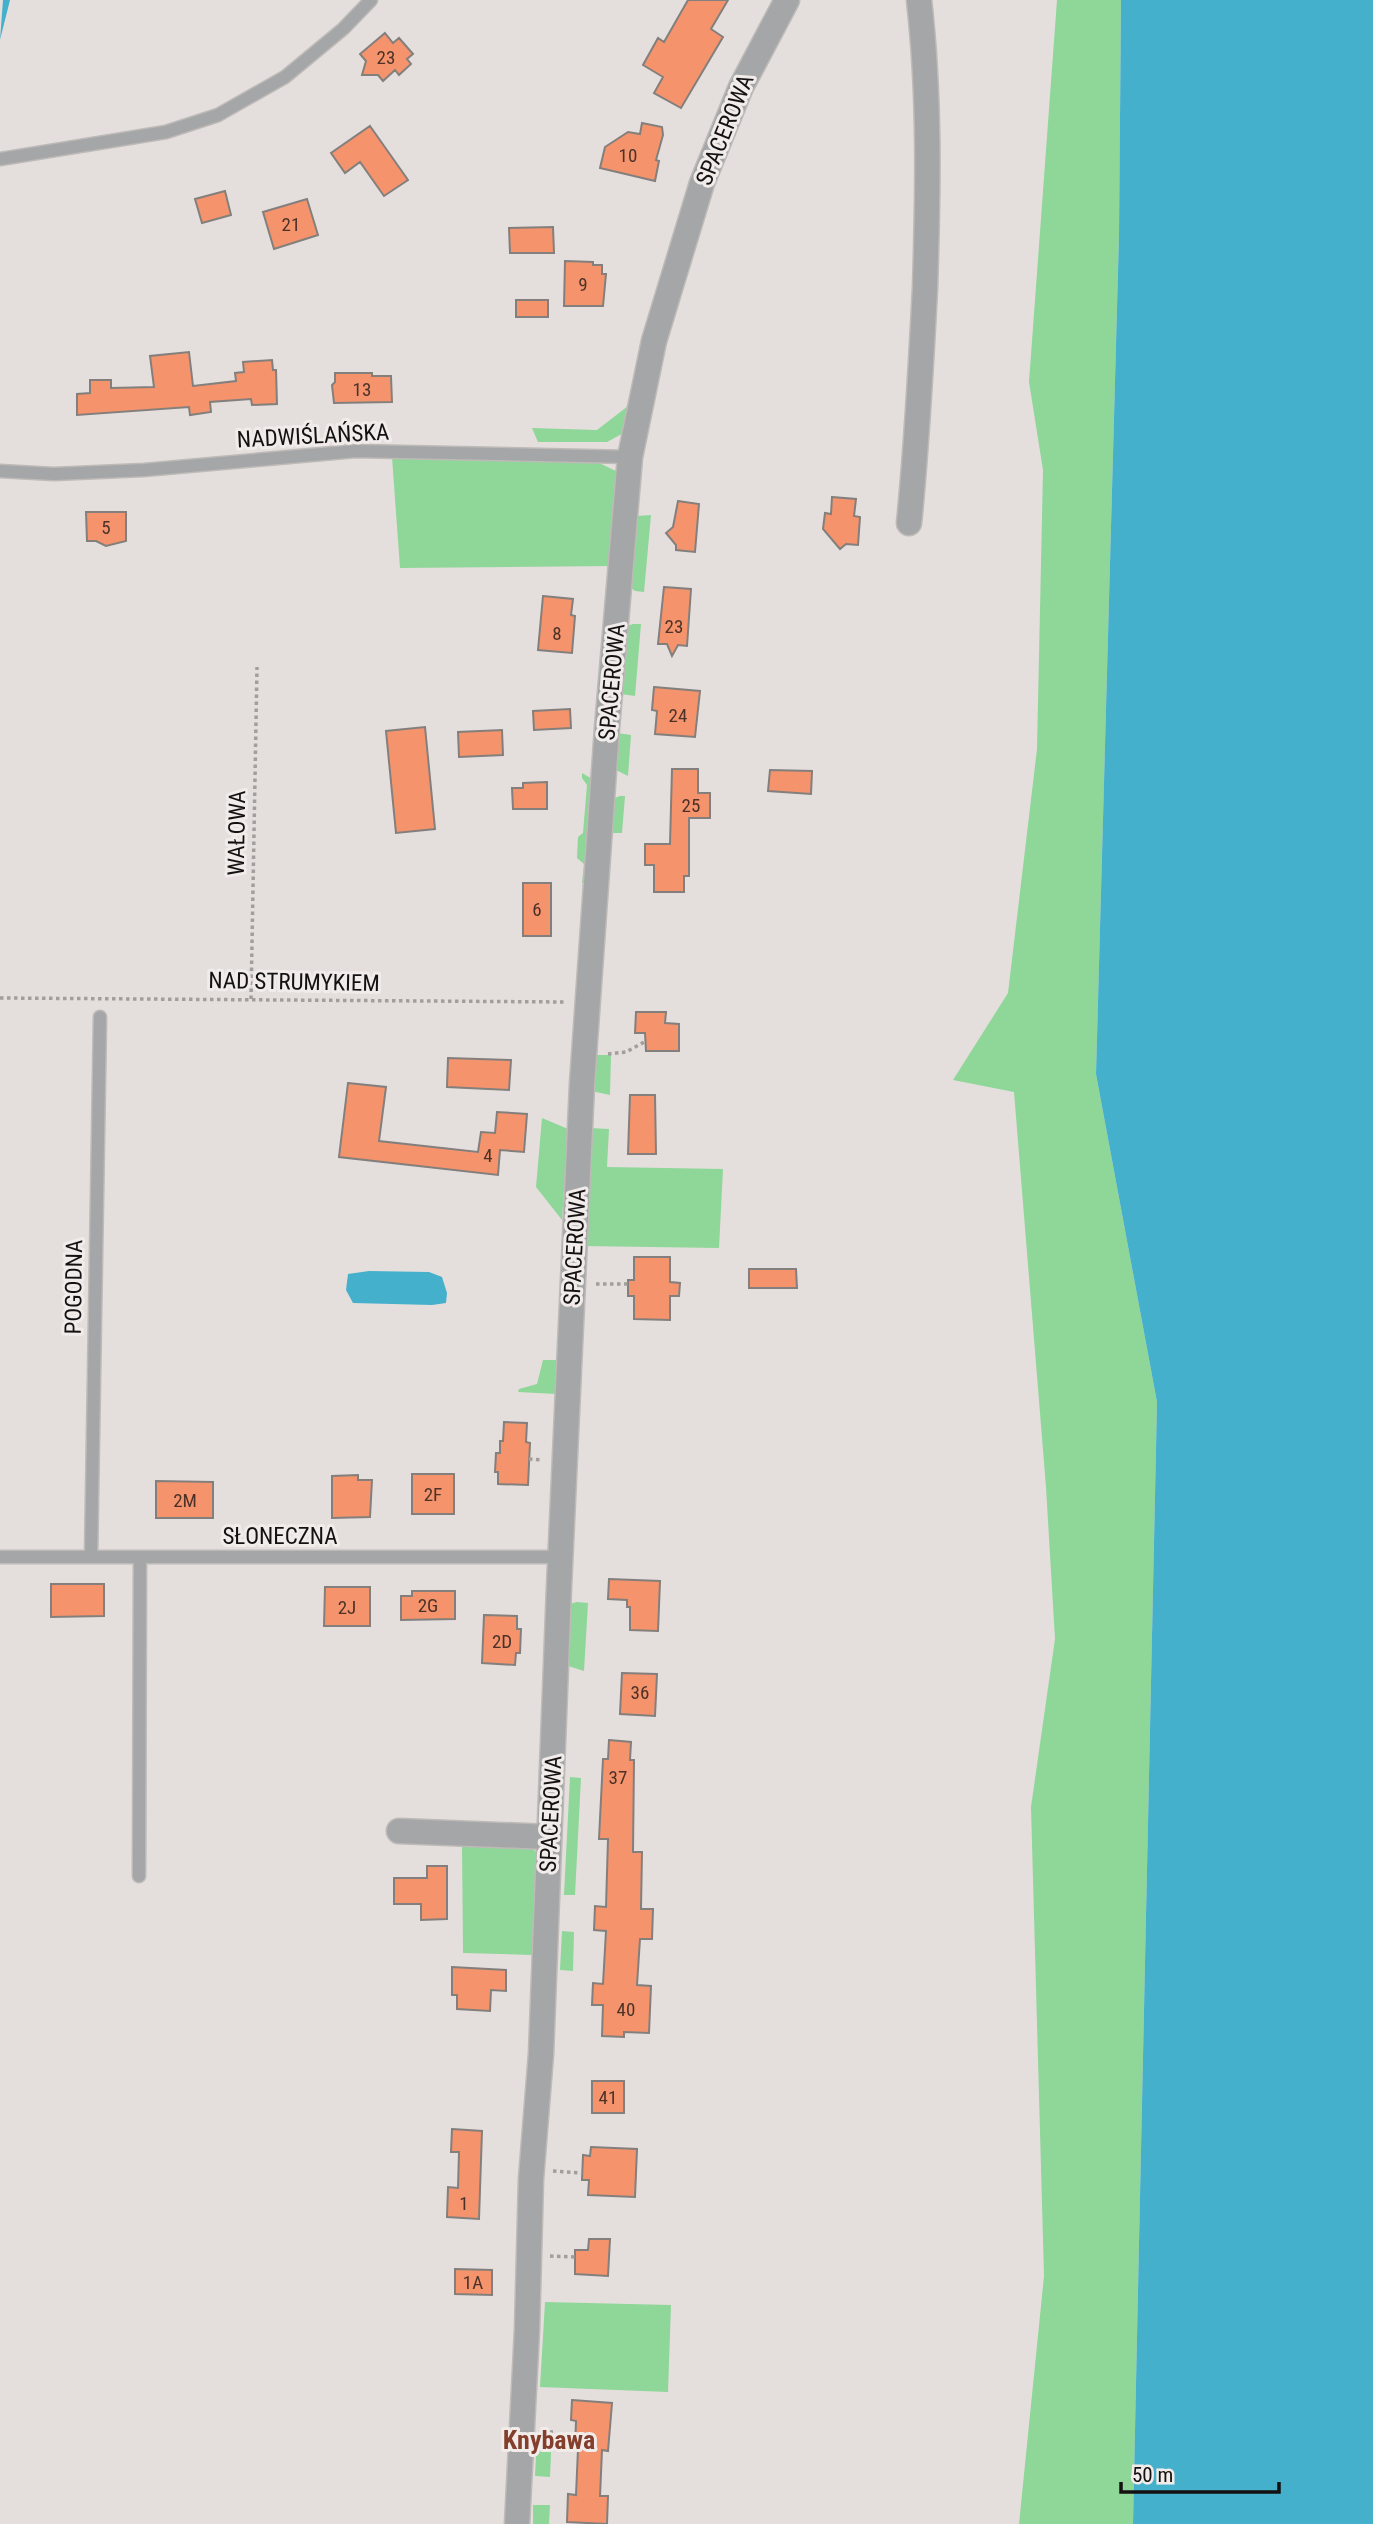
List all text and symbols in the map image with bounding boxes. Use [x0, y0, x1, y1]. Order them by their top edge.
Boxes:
house number: 23 [377, 46, 395, 69]
street label: SPACEROWA [691, 71, 759, 189]
house number: 10 [619, 144, 637, 167]
house number: 21 [282, 213, 300, 236]
house number: 9 [578, 273, 588, 296]
house number: 13 [353, 378, 371, 401]
street label: NADWIŚLAŃSKA [236, 418, 390, 453]
house number: 5 [101, 516, 111, 539]
house number: 23 [665, 615, 683, 638]
house number: 8 [552, 622, 562, 645]
street label: SPACEROWA [593, 623, 631, 741]
house number: 24 [669, 704, 687, 727]
street label: WAŁOWA [223, 790, 251, 876]
house number: 25 [682, 794, 700, 817]
house number: 6 [532, 898, 542, 921]
street label: NAD STRUMYKIEM [208, 967, 380, 997]
house number: 4 [483, 1144, 493, 1167]
street label: SPACEROWA [558, 1188, 592, 1306]
street label: POGODNA [60, 1239, 88, 1335]
house number: 2F [424, 1483, 442, 1506]
house number: 2M [173, 1489, 197, 1512]
street label: SŁONECZNA [222, 1523, 338, 1550]
house number: 2G [418, 1594, 438, 1617]
house number: 2J [338, 1596, 356, 1619]
house number: 2D [492, 1630, 512, 1653]
house number: 36 [631, 1681, 649, 1704]
street label: SPACEROWA [534, 1755, 568, 1873]
house number: 37 [609, 1766, 627, 1789]
house number: 40 [617, 1998, 635, 2021]
house number: 41 [599, 2086, 617, 2109]
house number: 1 [459, 2192, 469, 2215]
house number: 1A [463, 2271, 483, 2294]
district label: Knybawa [503, 2425, 595, 2455]
scale bar [1121, 2450, 1278, 2494]
text: 50 m [1132, 2463, 1173, 2487]

